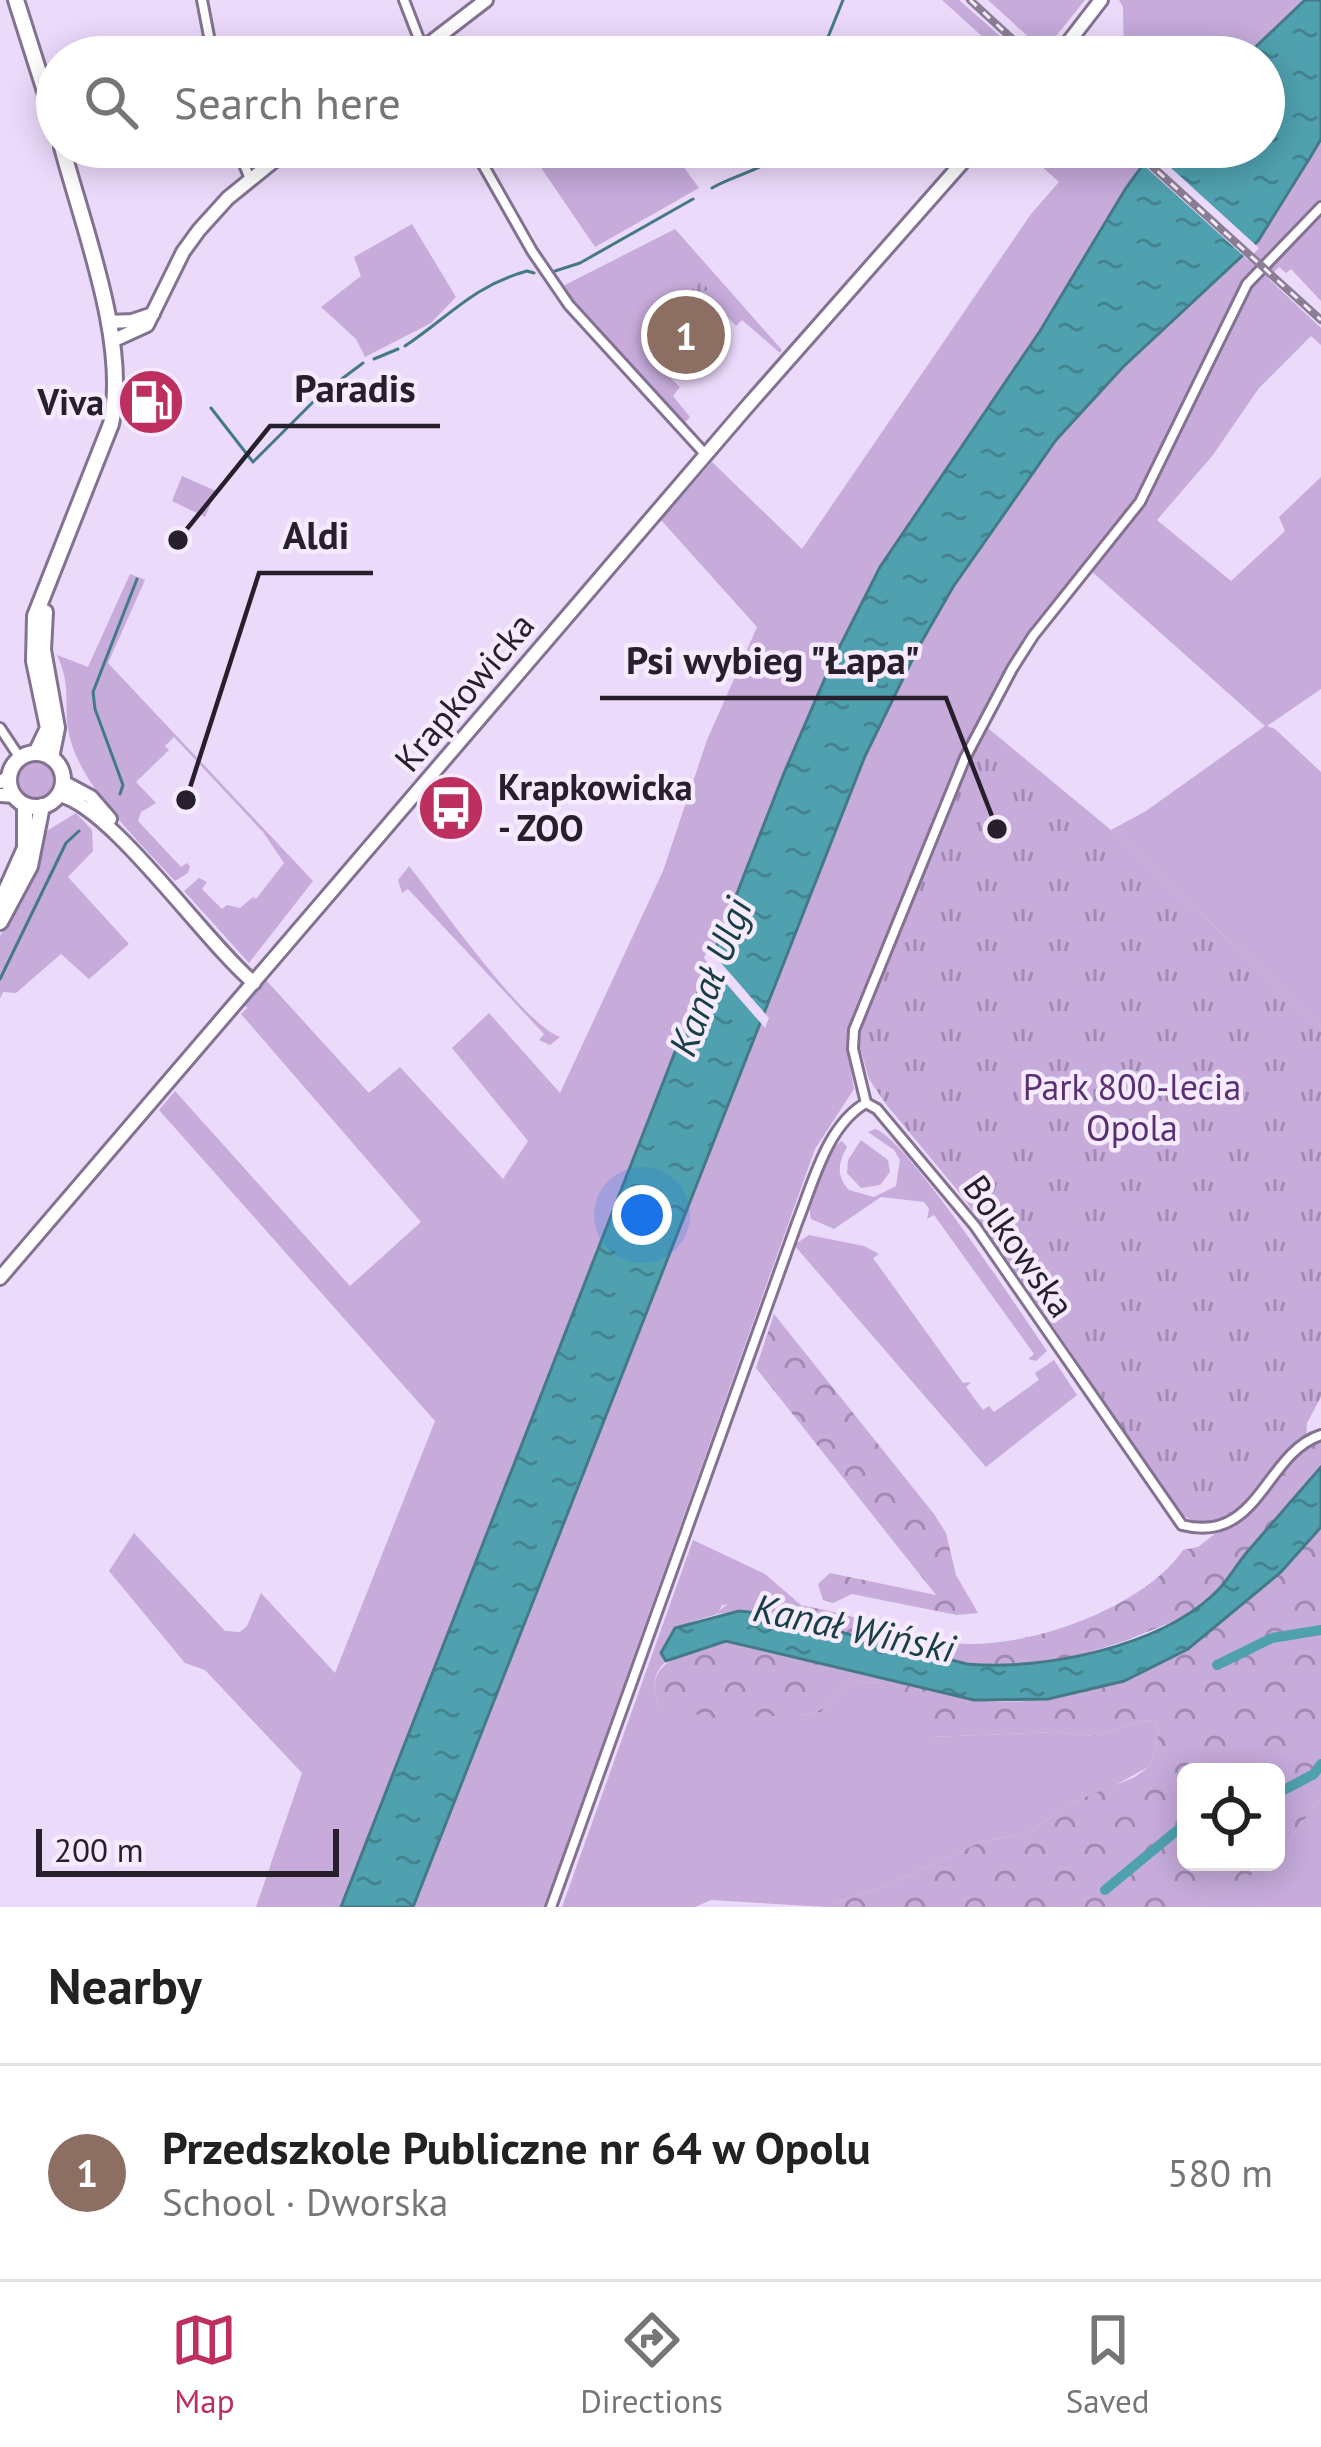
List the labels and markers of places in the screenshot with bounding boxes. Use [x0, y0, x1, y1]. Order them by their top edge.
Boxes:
pin: 1 [647, 290, 725, 380]
callout: Paradis [270, 351, 440, 426]
fuel station icon: Viva [116, 367, 186, 437]
place label: Viva [37, 378, 104, 425]
callout: Aldi [259, 498, 373, 573]
callout: Psi wybieg "Łapa" [600, 623, 946, 698]
place label: Krapkowicka - ZOO [498, 763, 693, 851]
bus stop icon: Krapkowicka - ZOO [416, 773, 486, 843]

